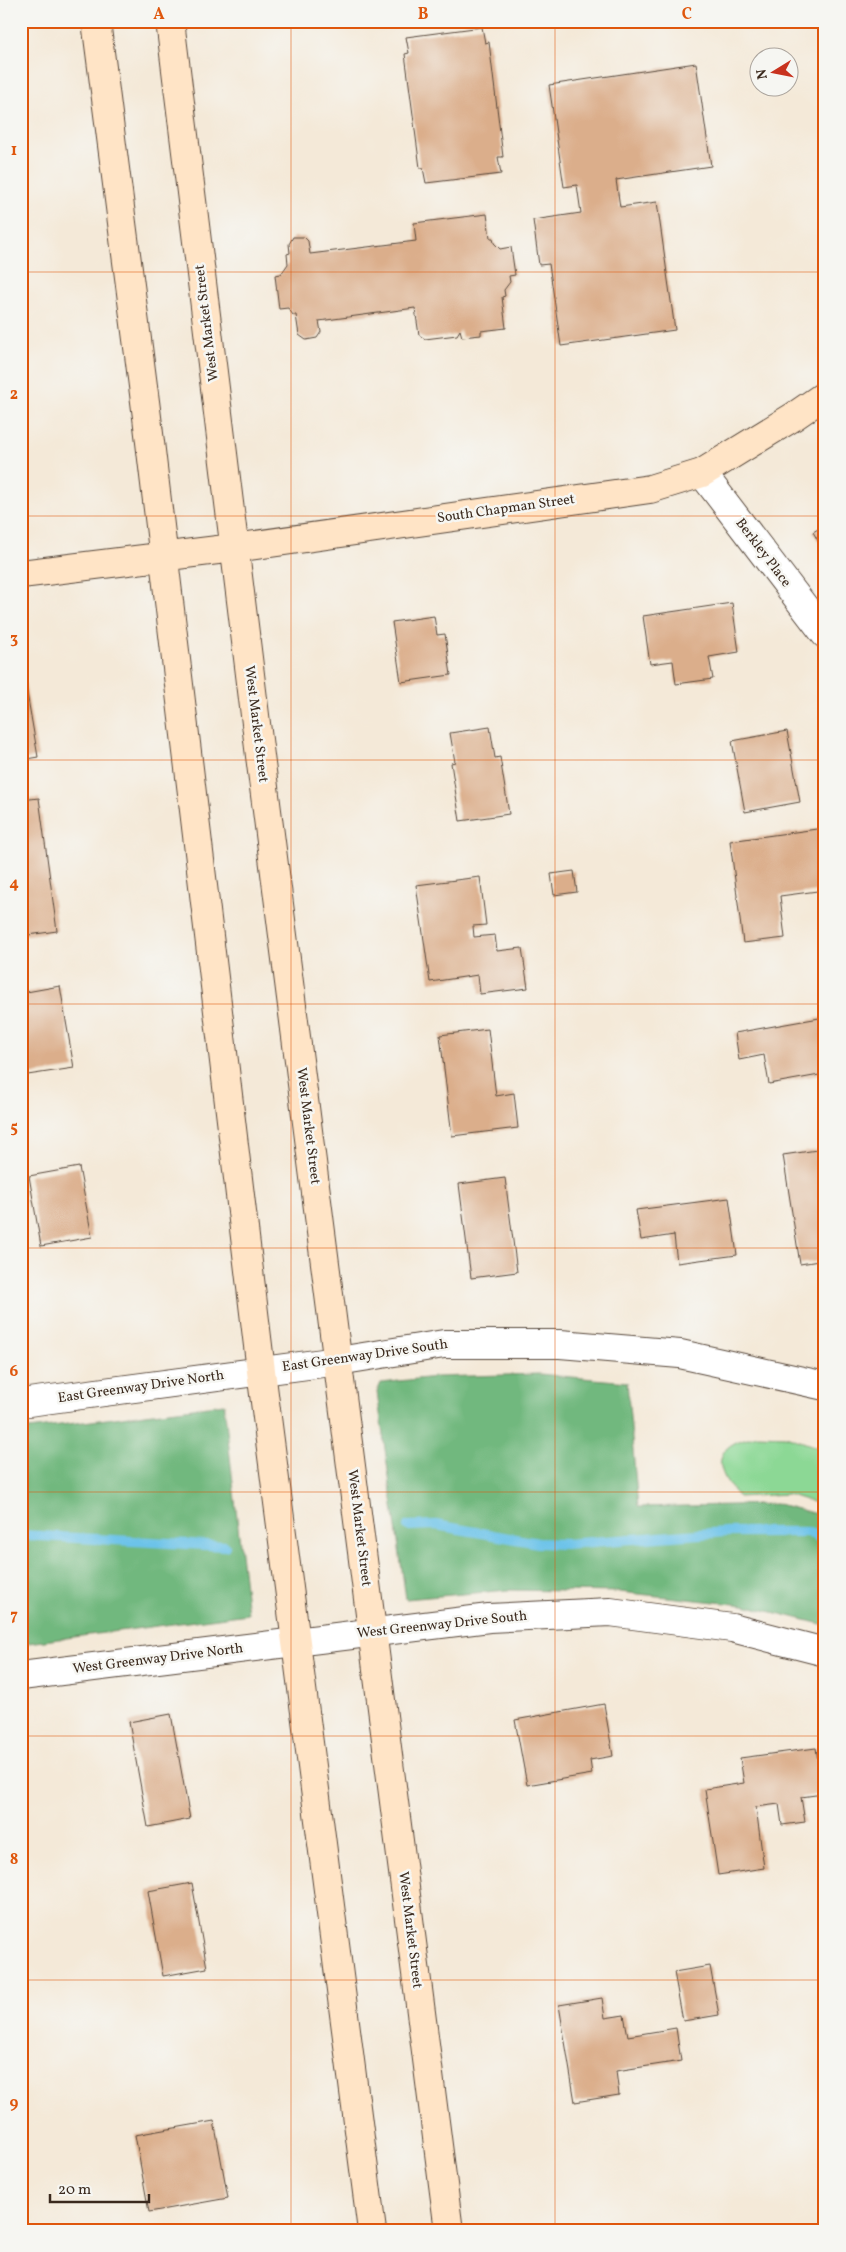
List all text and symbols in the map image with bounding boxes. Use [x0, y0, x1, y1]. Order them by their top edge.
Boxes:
text: A [153, 4, 165, 26]
text: B [418, 4, 429, 26]
text: C [682, 4, 692, 26]
north arrow [748, 48, 798, 98]
text: N [752, 67, 773, 81]
text: 1 [11, 140, 17, 162]
street label: West Market Street [190, 263, 224, 383]
text: 2 [10, 384, 18, 406]
street label: South Chapman Street [436, 490, 576, 528]
street label: Berkley Place [731, 515, 795, 592]
text: 3 [10, 628, 18, 650]
street label: West Market Street [239, 664, 273, 784]
text: 4 [9, 873, 19, 895]
street label: West Market Street [291, 1066, 325, 1186]
text: 5 [10, 1117, 18, 1139]
street label: East Greenway Drive South [281, 1335, 449, 1377]
text: 6 [10, 1361, 19, 1383]
street label: East Greenway Drive North [57, 1366, 225, 1408]
street label: West Market Street [342, 1468, 376, 1588]
text: 7 [10, 1605, 18, 1627]
street label: West Greenway Drive South [356, 1607, 528, 1643]
street label: West Greenway Drive North [72, 1639, 244, 1679]
text: 8 [10, 1849, 18, 1871]
street label: West Market Street [393, 1870, 427, 1990]
text: 9 [10, 2093, 19, 2115]
scale bar [50, 2172, 149, 2204]
text: 20 m [58, 2180, 91, 2201]

